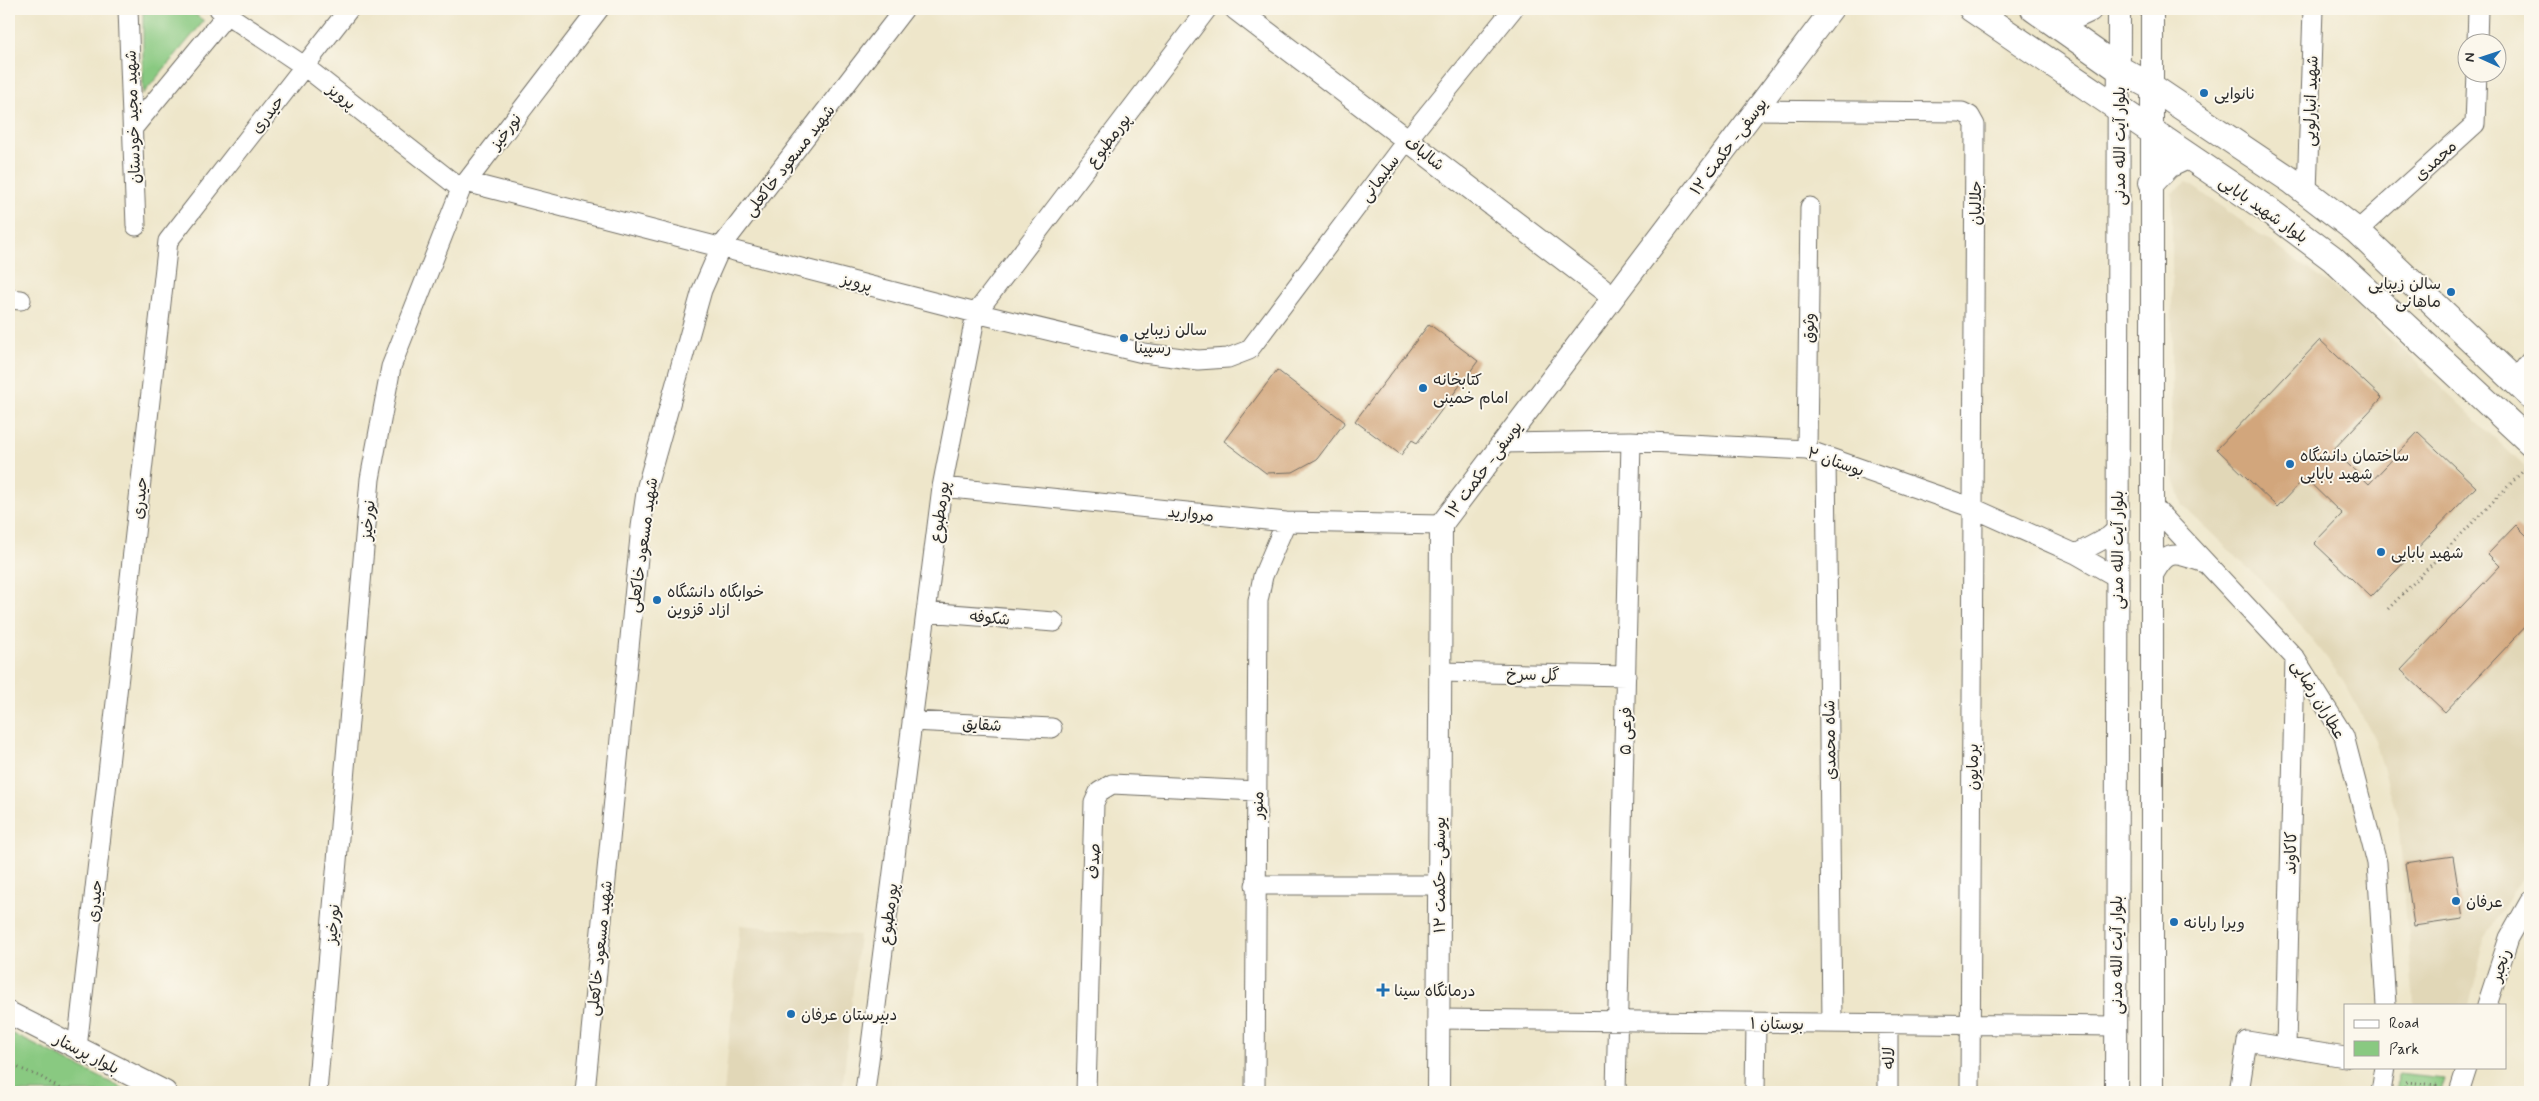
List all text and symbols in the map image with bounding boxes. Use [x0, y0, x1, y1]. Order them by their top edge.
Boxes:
north arrow [2456, 32, 2506, 82]
street label: شهید مجید خودستان [121, 50, 146, 184]
text: N [2461, 52, 2479, 63]
street label: شهید انبارلویی [2299, 55, 2324, 147]
street label: پرویز [321, 78, 360, 115]
place label: نانوایی [2214, 84, 2256, 105]
street label: بلوار آیت الله مدنی [2110, 86, 2131, 206]
marker: نانوایی [2198, 87, 2210, 99]
street label: حیدری [247, 92, 290, 138]
street label: یوسفی- حکمت ۱۲ [1686, 94, 1773, 200]
street label: شهید مسعود خاکعلی [740, 101, 840, 221]
street label: نورخیز [484, 110, 527, 156]
street label: پورمطبوع [1082, 110, 1136, 172]
street label: شالباف [1400, 132, 1448, 176]
street label: محمدی [2410, 136, 2462, 186]
street label: سلیمانی [1356, 151, 1405, 207]
street label: بلوار شهید بابایی [2215, 172, 2312, 249]
street label: جلالیان [1966, 181, 1987, 225]
street label: پرویز [837, 269, 874, 297]
place label: سالن زیبایی ماهانی [2368, 274, 2441, 313]
marker: سالن زیبایی ماهانی [2445, 286, 2457, 298]
street label: وثوق [1799, 313, 1820, 343]
place label: سالن زیبایی رسپینا [1134, 320, 1207, 359]
marker: سالن زیبایی رسپینا [1118, 332, 1130, 344]
place label: کتابخانه امام خمینی [1433, 370, 1508, 410]
marker: کتابخانه امام خمینی [1417, 382, 1429, 394]
street label: یوسفی- حکمت ۱۲ [1441, 417, 1528, 523]
street label: بوستان ۲ [1804, 443, 1867, 482]
place label: ساختمان دانشگاه شهید بابایی [2300, 446, 2409, 485]
marker: ساختمان دانشگاه شهید بابایی [2284, 458, 2296, 470]
street label: حیدری [128, 476, 153, 520]
street label: شهید مسعود خاکعلی [624, 476, 663, 614]
street label: پورمطبوع [926, 480, 955, 544]
street label: بلوار آیت الله مدنی [2108, 490, 2129, 610]
street label: نورخیز [356, 499, 381, 543]
street label: مروارید [1167, 502, 1215, 527]
place label: شهید بابایی [2391, 543, 2464, 564]
marker: شهید بابایی [2375, 546, 2387, 558]
place label: خوابگاه دانشگاه ازاد قزوین [667, 582, 764, 621]
marker: خوابگاه دانشگاه ازاد قزوین [651, 594, 663, 606]
street label: شکوفه [969, 606, 1011, 631]
street label: عطاران رضایی [2286, 656, 2350, 743]
street label: گل سرخ [1506, 665, 1560, 686]
street label: شاه محمدی [1819, 700, 1842, 780]
street label: فرعی ۵ [1616, 707, 1637, 755]
street label: شقایق [962, 714, 1002, 737]
street label: برمایون [1963, 743, 1984, 791]
street label: منور [1248, 791, 1269, 821]
street label: یوسفی- حکمت ۱۲ [1430, 817, 1451, 933]
street label: کاکاوند [2281, 831, 2302, 875]
street label: صدف [1083, 843, 1106, 879]
street label: حیدری [83, 879, 108, 923]
street label: شهید مسعود خاکعلی [583, 879, 618, 1017]
street label: پورمطبوع [875, 882, 904, 946]
place label: عرفان [2466, 892, 2503, 913]
street label: بلوار آیت الله مدنی [2107, 895, 2128, 1015]
marker: عرفان [2450, 895, 2462, 907]
street label: نورخیز [321, 903, 346, 947]
place label: ویرا رایانه [2184, 913, 2245, 934]
marker: ویرا رایانه [2168, 916, 2180, 928]
street label: رنجبر [2486, 946, 2517, 987]
place label: درمانگاه سینا [1394, 981, 1475, 1002]
marker: درمانگاه سینا [1376, 983, 1390, 997]
legend [2344, 1004, 2506, 1068]
place label: دبیرستان عرفان [801, 1005, 897, 1026]
marker: دبیرستان عرفان [785, 1008, 797, 1020]
street label: بوستان ۱ [1750, 1014, 1804, 1035]
text: Road [2389, 1014, 2419, 1034]
street label: بلوار پرستار [48, 1028, 122, 1080]
text: Park [2389, 1040, 2419, 1060]
street label: لاله [1879, 1047, 1900, 1069]

